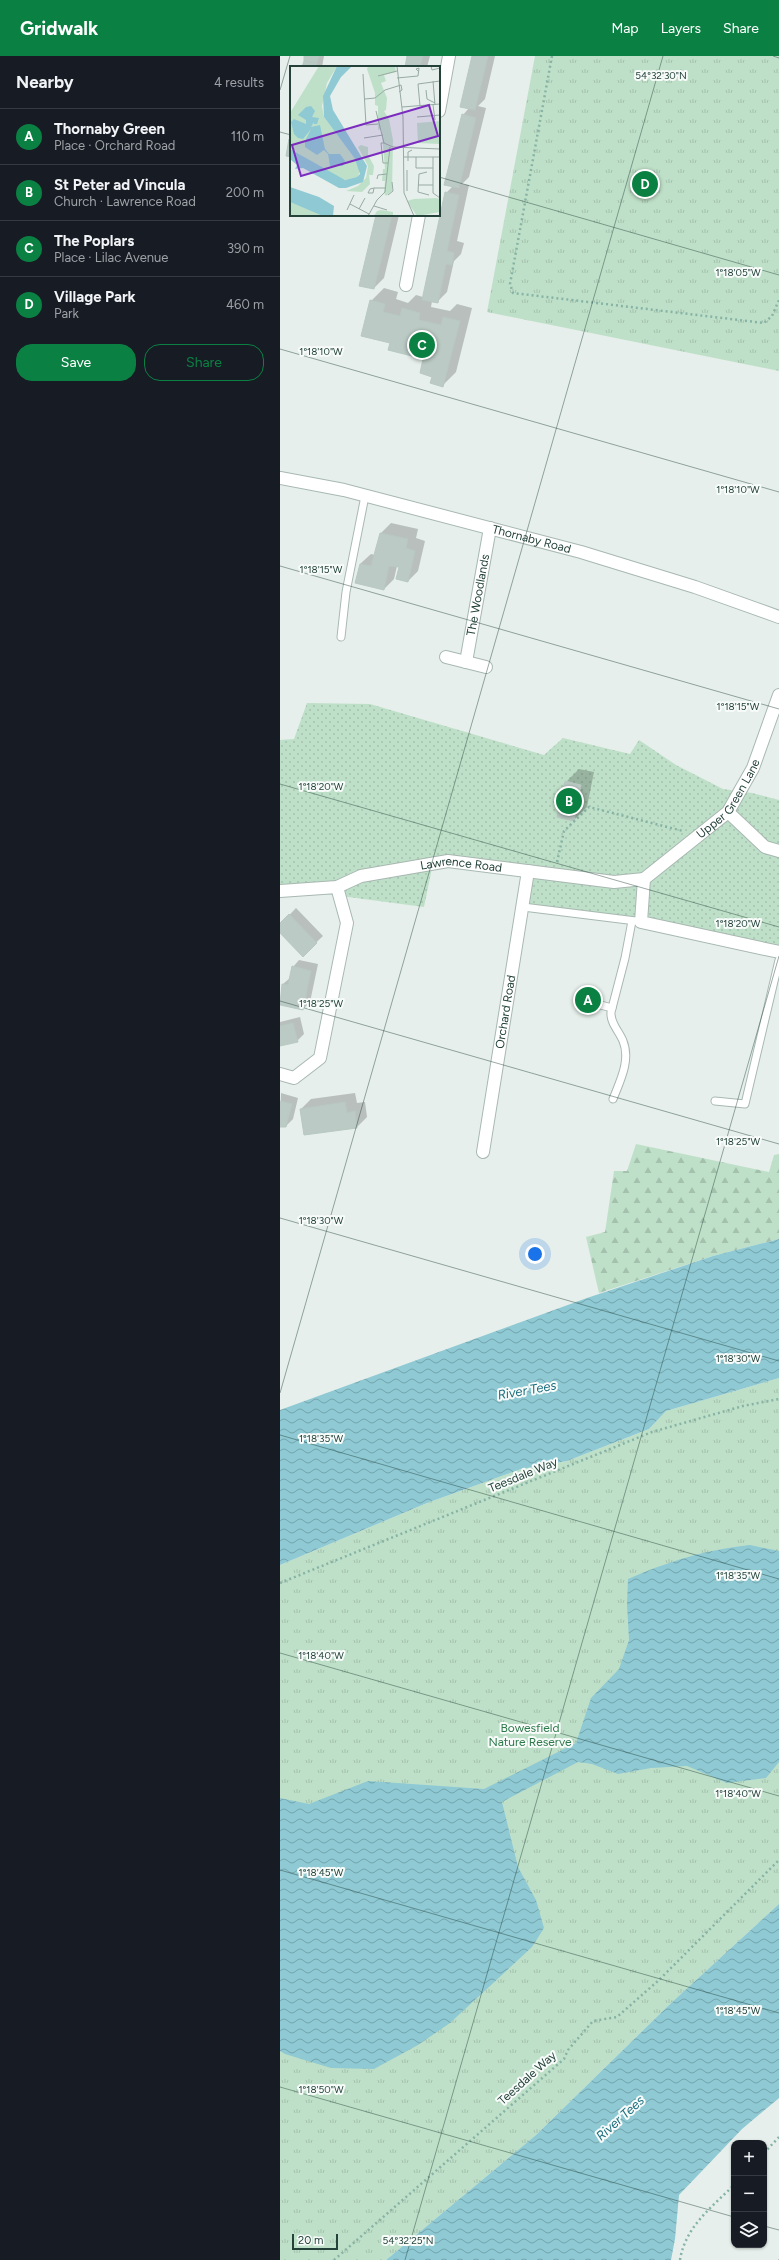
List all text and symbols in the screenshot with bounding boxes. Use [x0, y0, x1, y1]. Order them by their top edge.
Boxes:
text: Gridwalk [20, 17, 98, 40]
text: Map [611, 20, 639, 37]
text: Layers [661, 20, 701, 37]
text: Share [723, 20, 759, 37]
inset map [290, 66, 440, 216]
text: 54°32'30"N [635, 69, 687, 82]
text: Nearby [16, 72, 74, 92]
text: 4 results [214, 75, 264, 90]
text: Thornaby Green [54, 120, 165, 138]
text: A [24, 129, 34, 144]
text: 110 m [231, 129, 264, 144]
text: Place · Orchard Road [54, 138, 175, 153]
pin: D [632, 169, 658, 199]
text: St Peter ad Vincula [54, 176, 186, 194]
text: B [25, 185, 33, 200]
text: 200 m [226, 185, 264, 200]
text: Church · Lawrence Road [54, 194, 196, 209]
text: The Poplars [54, 232, 134, 250]
text: C [24, 241, 34, 256]
text: 390 m [227, 241, 264, 256]
text: Place · Lilac Avenue [54, 250, 168, 265]
text: 1°18'05"W [715, 266, 761, 279]
text: Village Park [54, 288, 136, 306]
text: D [24, 297, 34, 312]
text: 460 m [226, 297, 264, 312]
text: Park [54, 306, 79, 321]
pin: C [409, 330, 435, 360]
button: Save [16, 344, 136, 381]
button: Share [144, 344, 264, 381]
text: 1°18'10"W [299, 345, 343, 358]
text: 1°18'10"W [716, 483, 760, 496]
street label: Thornaby Road [491, 522, 573, 556]
street label: The Woodlands [464, 553, 492, 637]
text: 1°18'15"W [300, 563, 343, 576]
text: 1°18'15"W [717, 700, 760, 713]
street label: Upper Green Lane [694, 757, 763, 841]
text: 1°18'20"W [299, 780, 344, 793]
pin: B [556, 786, 582, 816]
street label: Lawrence Road [419, 854, 503, 875]
text: 1°18'20"W [716, 917, 761, 930]
street label: Orchard Road [493, 974, 518, 1050]
pin: A [575, 985, 601, 1015]
text: 1°18'25"W [299, 997, 344, 1010]
text: 1°18'25"W [716, 1135, 761, 1148]
text: 1°18'30"W [299, 1214, 344, 1227]
your location [525, 1244, 545, 1264]
text: 1°18'30"W [716, 1352, 761, 1365]
water label: River Tees [497, 1377, 557, 1403]
text: 1°18'35"W [299, 1432, 343, 1445]
street label: Teesdale Way [486, 1455, 560, 1495]
text: 1°18'35"W [716, 1569, 760, 1582]
text: 1°18'40"W [298, 1649, 344, 1662]
park label: Bowesfield Nature Reserve [488, 1721, 572, 1749]
text: 1°18'40"W [715, 1787, 761, 1800]
text: 1°18'45"W [299, 1866, 344, 1879]
text: 1°18'45"W [716, 2004, 761, 2017]
street label: Teesdale Way [495, 2048, 559, 2108]
text: 1°18'50"W [298, 2083, 344, 2096]
water label: River Tees [593, 2093, 647, 2143]
map controls [731, 2140, 767, 2248]
button: + [731, 2140, 767, 2176]
button: − [731, 2176, 767, 2212]
button: layers [731, 2212, 767, 2248]
scale bar [292, 2232, 338, 2251]
text: 20 m [298, 2234, 323, 2247]
text: 54°32'25"N [383, 2234, 433, 2247]

